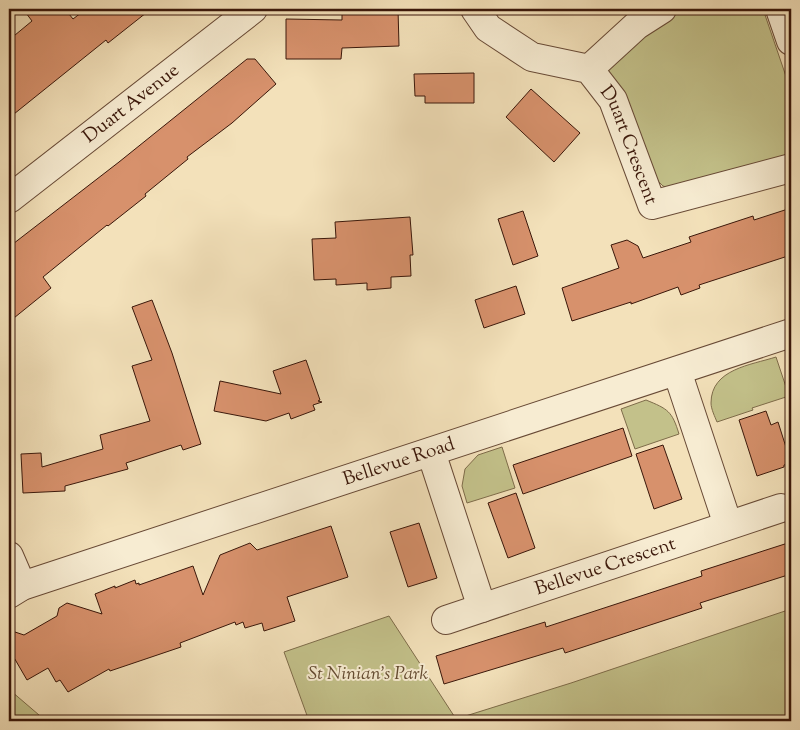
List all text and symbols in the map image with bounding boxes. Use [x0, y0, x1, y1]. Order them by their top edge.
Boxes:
street label: Duart Avenue [77, 57, 185, 150]
street label: Duart Crescent [593, 80, 664, 209]
street label: Bellevue Road [339, 431, 459, 493]
street label: Bellevue Crescent [531, 530, 680, 603]
park label: St Ninian's Park [308, 661, 428, 688]

